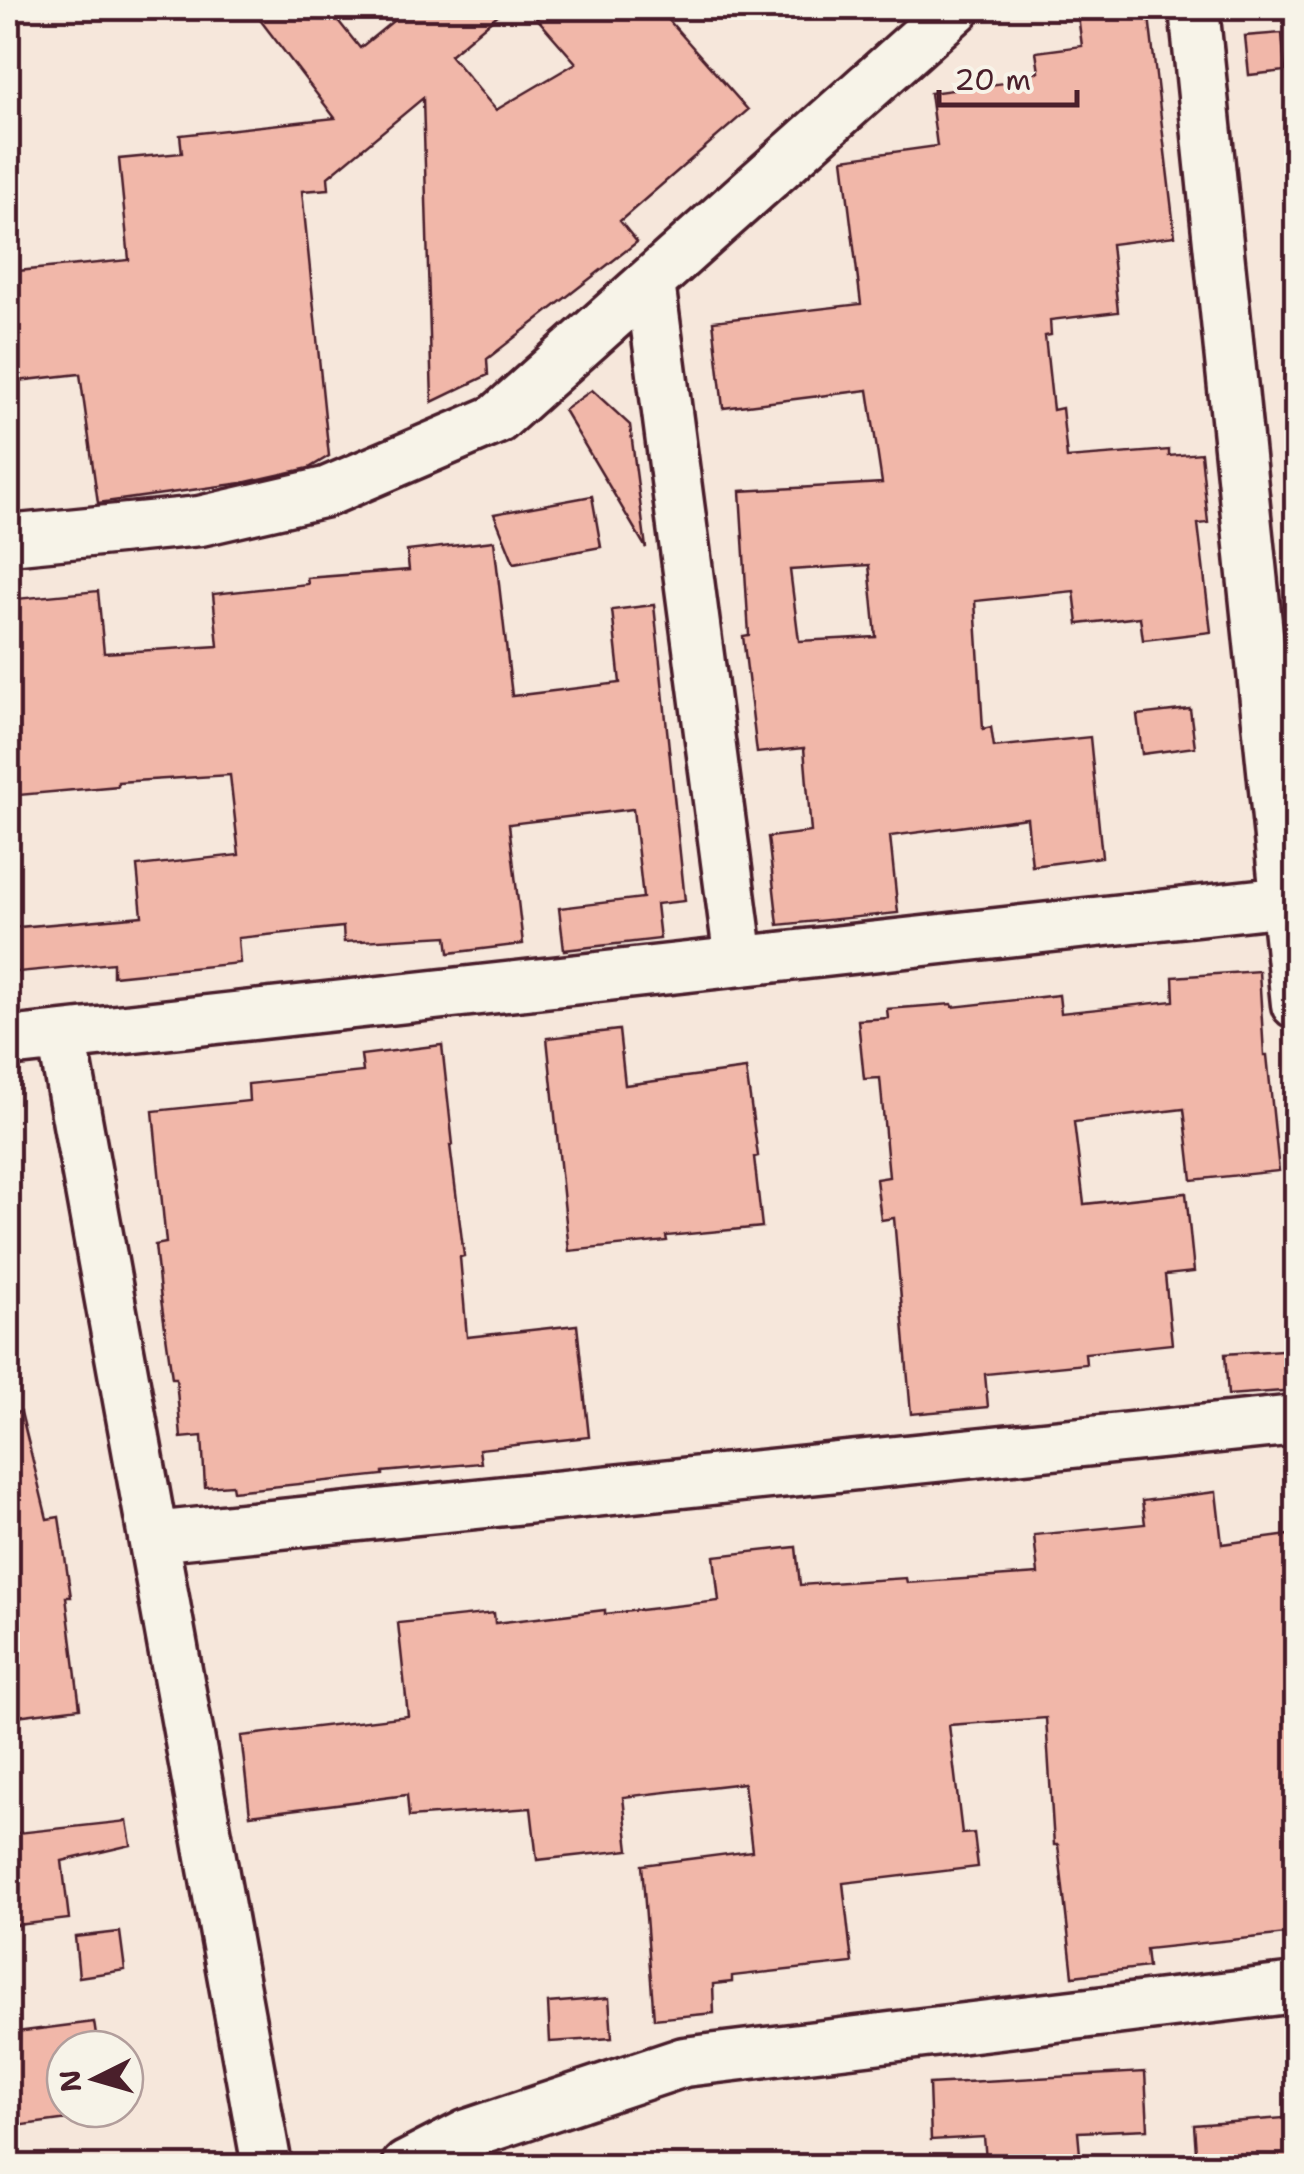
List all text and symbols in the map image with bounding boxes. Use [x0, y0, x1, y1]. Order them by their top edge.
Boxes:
scale bar [939, 45, 1076, 107]
text: 20 m [954, 59, 1031, 100]
north arrow [45, 2029, 145, 2129]
text: N [50, 2068, 90, 2094]

